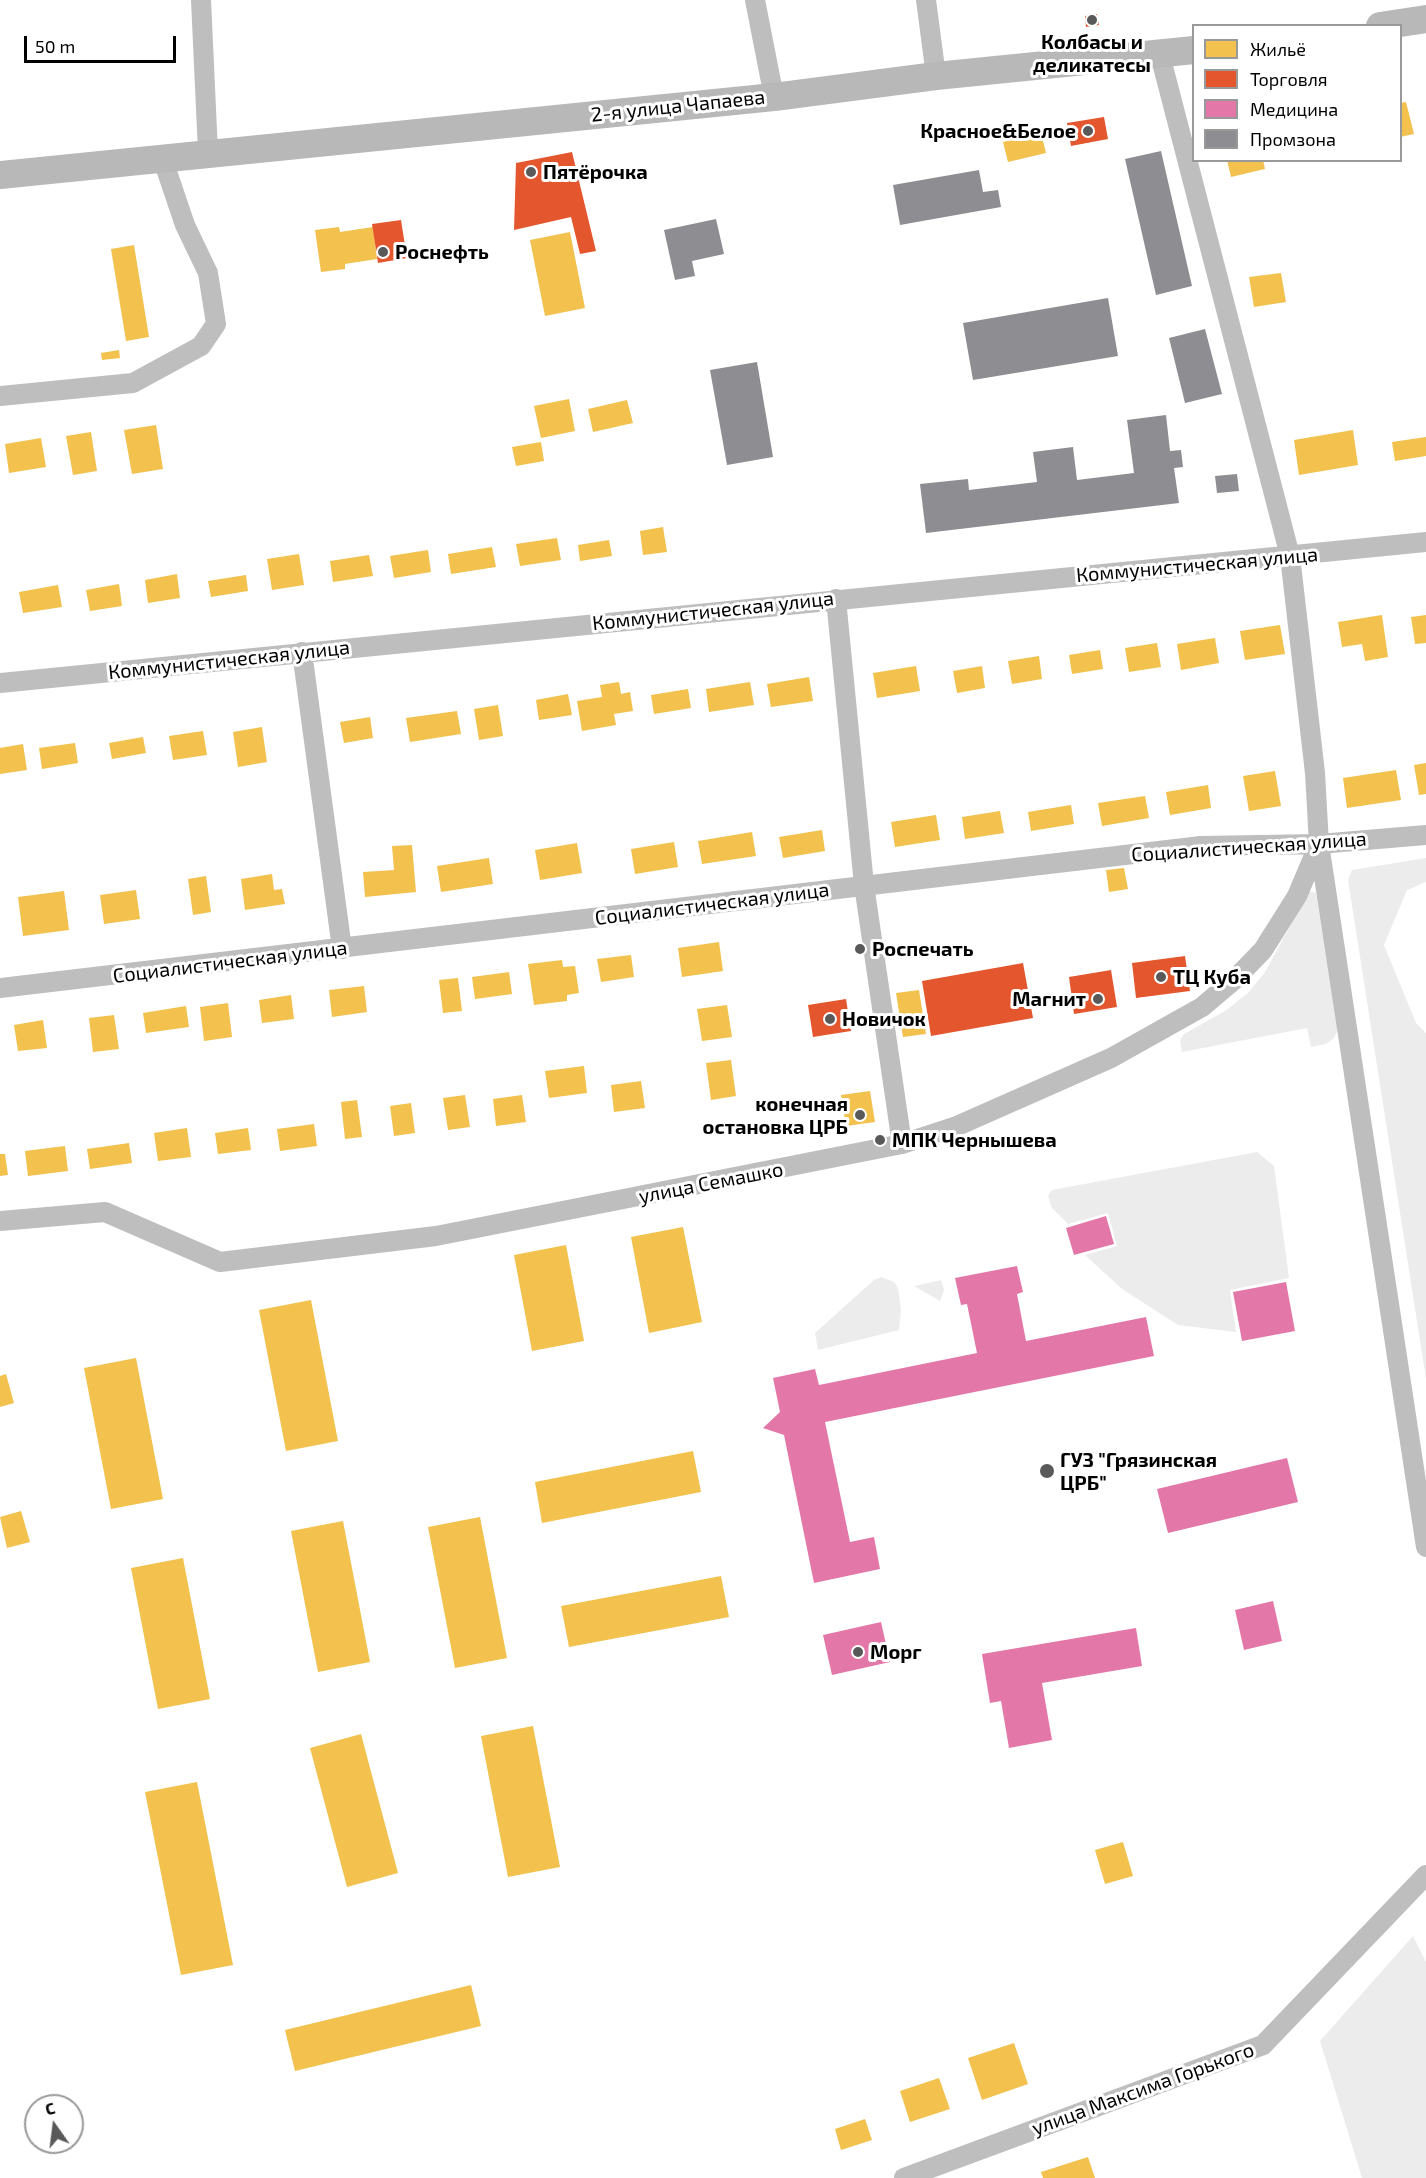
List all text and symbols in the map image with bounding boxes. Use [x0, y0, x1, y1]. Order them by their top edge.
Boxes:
marker: Колбасы и деликатесы [1085, 13, 1099, 27]
scale bar [27, 24, 178, 62]
legend [1192, 24, 1402, 162]
place label: Колбасы и деликатесы [1033, 30, 1151, 77]
text: 50 m [35, 35, 75, 57]
text: Жильё [1250, 38, 1306, 60]
text: Торговля [1250, 68, 1328, 90]
street label: 2-я улица Чапаева [590, 85, 766, 127]
text: Медицина [1250, 98, 1338, 120]
place label: Красное&Белое [920, 119, 1076, 143]
marker: Красное&Белое [1081, 124, 1095, 138]
text: Промзона [1250, 128, 1336, 150]
place label: Пятёрочка [543, 160, 648, 184]
marker: Пятёрочка [524, 165, 538, 179]
place label: Роснефть [395, 240, 489, 264]
marker: Роснефть [376, 245, 390, 259]
street label: Коммунистическая улица [1075, 542, 1319, 588]
street label: Коммунистическая улица [591, 586, 835, 636]
street label: Коммунистическая улица [107, 635, 351, 685]
street label: Социалистическая улица [1131, 827, 1367, 867]
street label: Социалистическая улица [593, 878, 831, 930]
street label: Социалистическая улица [111, 936, 349, 988]
place label: Роспечать [872, 937, 974, 961]
marker: Роспечать [853, 942, 867, 956]
place label: ТЦ Куба [1173, 965, 1251, 989]
marker: ТЦ Куба [1154, 970, 1168, 984]
place label: Магнит [1012, 987, 1086, 1011]
marker: Магнит [1091, 992, 1105, 1006]
place label: Новичок [842, 1007, 926, 1031]
marker: Новичок [823, 1012, 837, 1026]
place label: конечная остановка ЦРБ [703, 1092, 848, 1139]
marker: конечная остановка ЦРБ [853, 1108, 867, 1122]
place label: МПК Чернышева [892, 1128, 1057, 1152]
marker: МПК Чернышева [873, 1133, 887, 1147]
street label: улица Семашко [637, 1157, 785, 1209]
place label: ГУЗ "Грязинская ЦРБ" [1060, 1448, 1217, 1495]
marker: ГУЗ "Грязинская ЦРБ" [1038, 1462, 1056, 1480]
place label: Морг [870, 1640, 922, 1664]
marker: Морг [851, 1645, 865, 1659]
street label: улица Максима Горького [1029, 2038, 1257, 2140]
north arrow [24, 2094, 84, 2154]
text: С [43, 2098, 57, 2118]

